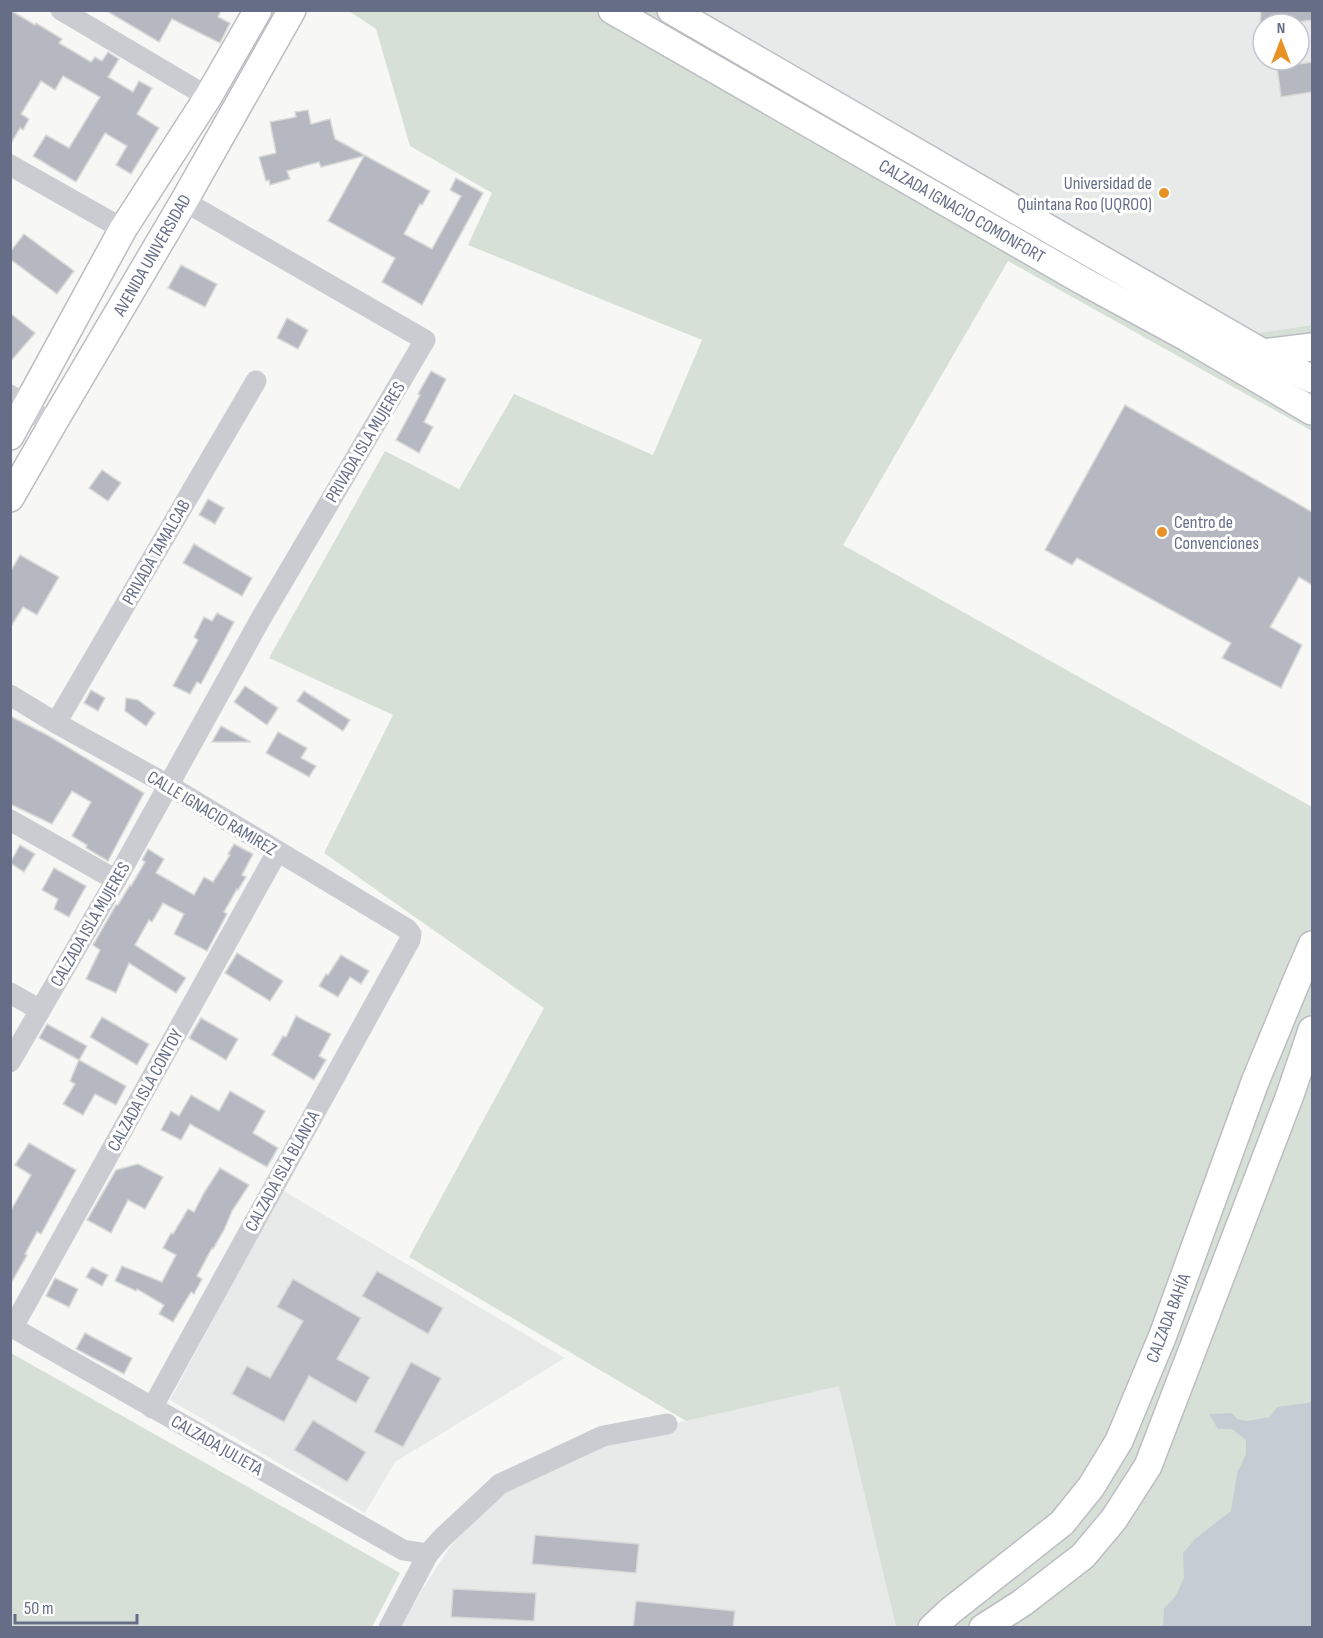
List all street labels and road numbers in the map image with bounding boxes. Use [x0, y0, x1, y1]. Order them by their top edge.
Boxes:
street label: CALZADA IGNACIO COMONFORT [875, 155, 1049, 268]
street label: AVENIDA UNIVERSIDAD [109, 191, 196, 321]
street label: PRIVADA ISLA MUJERES [321, 378, 410, 506]
street label: PRIVADA TAMALCAB [118, 496, 195, 608]
street label: CALLE IGNACIO RAMIREZ [143, 767, 281, 861]
street label: CALZADA ISLA MUJERES [46, 858, 135, 990]
street label: CALZADA ISLA CONTOY [103, 1025, 188, 1155]
street label: CALZADA ISLA BLANCA [241, 1107, 324, 1235]
street label: CALZADA BAHÍA [1142, 1270, 1195, 1366]
street label: CALZADA JULIETA [167, 1411, 266, 1480]

